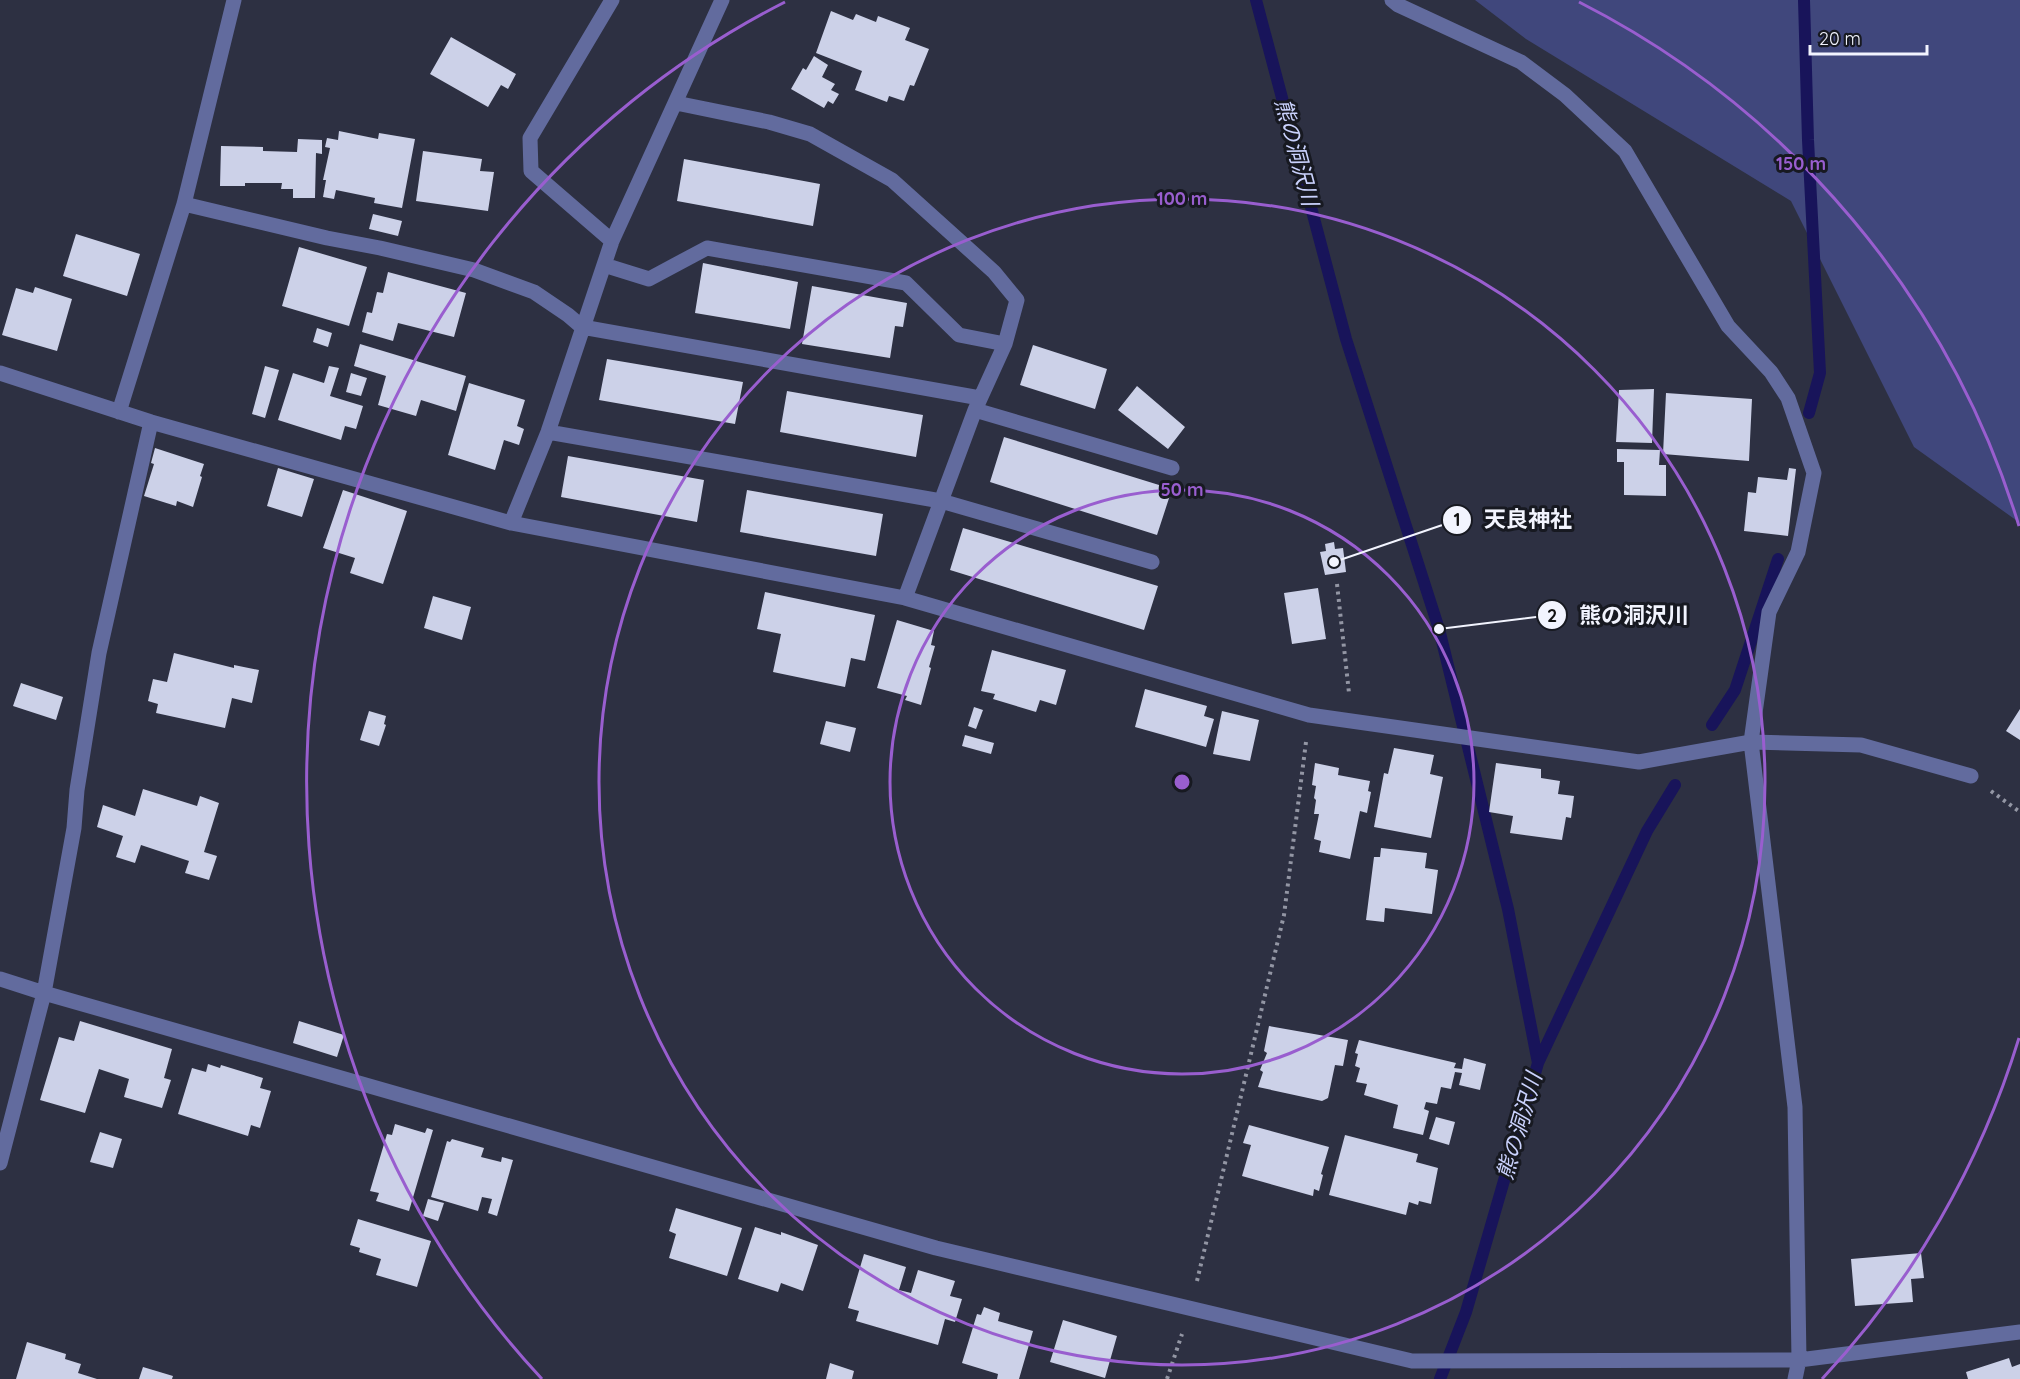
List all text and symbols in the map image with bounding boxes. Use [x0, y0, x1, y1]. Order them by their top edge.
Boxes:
scale bar [1810, 18, 1927, 56]
text: 20 m [1819, 27, 1861, 50]
water label: 熊の洞沢川 [1269, 95, 1325, 211]
text: 150 m [1776, 152, 1826, 175]
text: 100 m [1157, 187, 1207, 210]
text: 50 m [1160, 478, 1204, 501]
callout: 天良神社 [1442, 500, 1584, 540]
text: 天良神社 [1484, 505, 1572, 533]
text: 1 [1453, 508, 1461, 531]
callout: 熊の洞沢川 [1537, 595, 1701, 635]
text: 熊の洞沢川 [1579, 601, 1689, 629]
text: 2 [1547, 604, 1557, 627]
centre of rings [1172, 772, 1192, 792]
water label: 熊の洞沢川 [1490, 1067, 1548, 1183]

